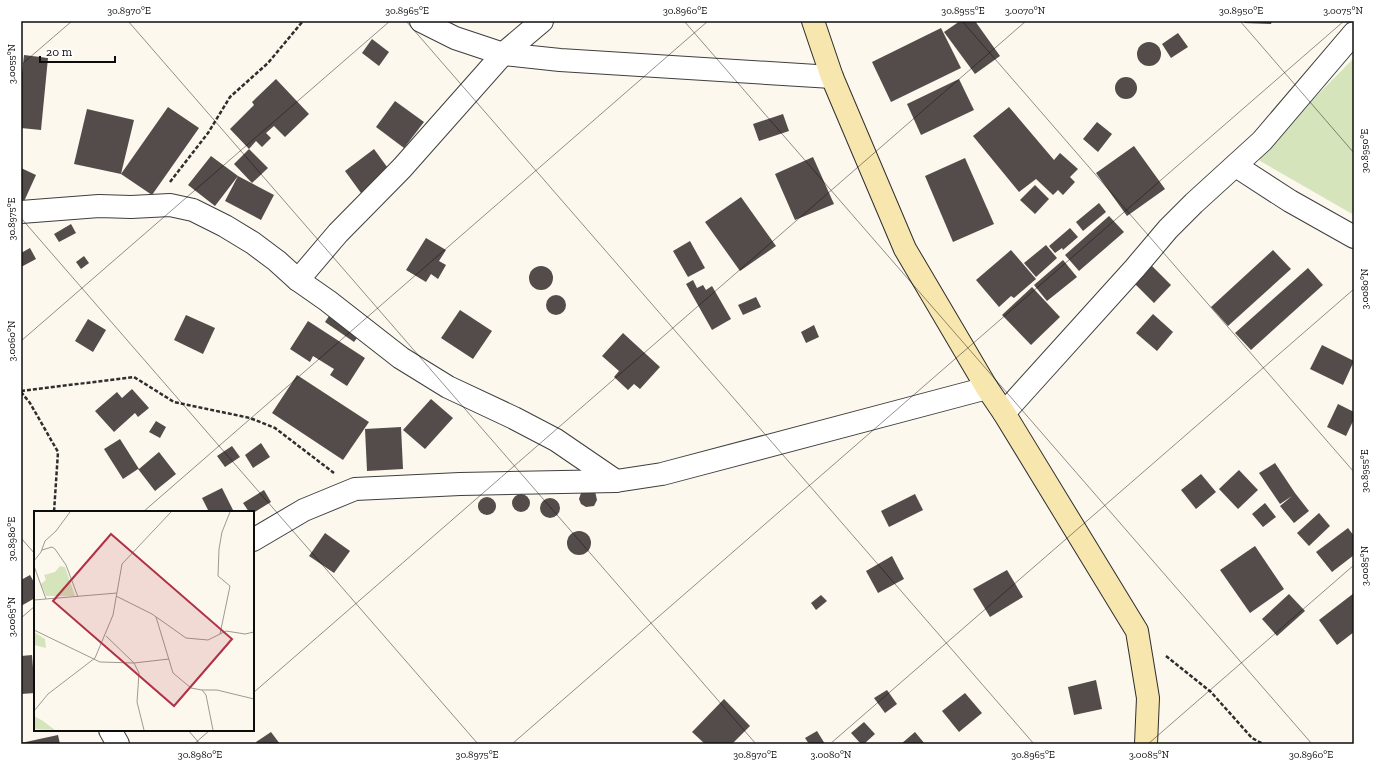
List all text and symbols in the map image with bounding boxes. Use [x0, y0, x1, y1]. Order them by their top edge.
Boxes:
text: 30.8970°E [107, 5, 151, 17]
text: 30.8965°E [385, 5, 429, 17]
text: 30.8960°E [663, 5, 707, 17]
text: 30.8955°E [941, 5, 985, 17]
text: 3.0070°N [1005, 5, 1046, 17]
text: 30.8950°E [1219, 5, 1263, 17]
text: 3.0075°N [1323, 5, 1363, 17]
scale bar [40, 38, 115, 64]
text: 3.0055°N [6, 43, 18, 84]
text: 20 m [46, 45, 73, 59]
text: 30.8950°E [1359, 129, 1371, 173]
text: 30.8975°E [6, 197, 18, 240]
text: 3.0080°N [1359, 268, 1371, 309]
text: 3.0060°N [6, 320, 18, 361]
text: 30.8955°E [1359, 449, 1371, 493]
inset map [34, 511, 254, 731]
text: 30.8980°E [6, 517, 18, 561]
text: 3.0085°N [1359, 545, 1371, 586]
text: 3.0065°N [6, 596, 18, 637]
text: 30.8980°E [178, 749, 222, 761]
text: 30.8975°E [456, 749, 499, 761]
text: 30.8970°E [733, 749, 777, 761]
text: 3.0080°N [811, 749, 852, 761]
text: 30.8965°E [1011, 749, 1055, 761]
text: 3.0085°N [1129, 749, 1170, 761]
text: 30.8960°E [1289, 749, 1333, 761]

